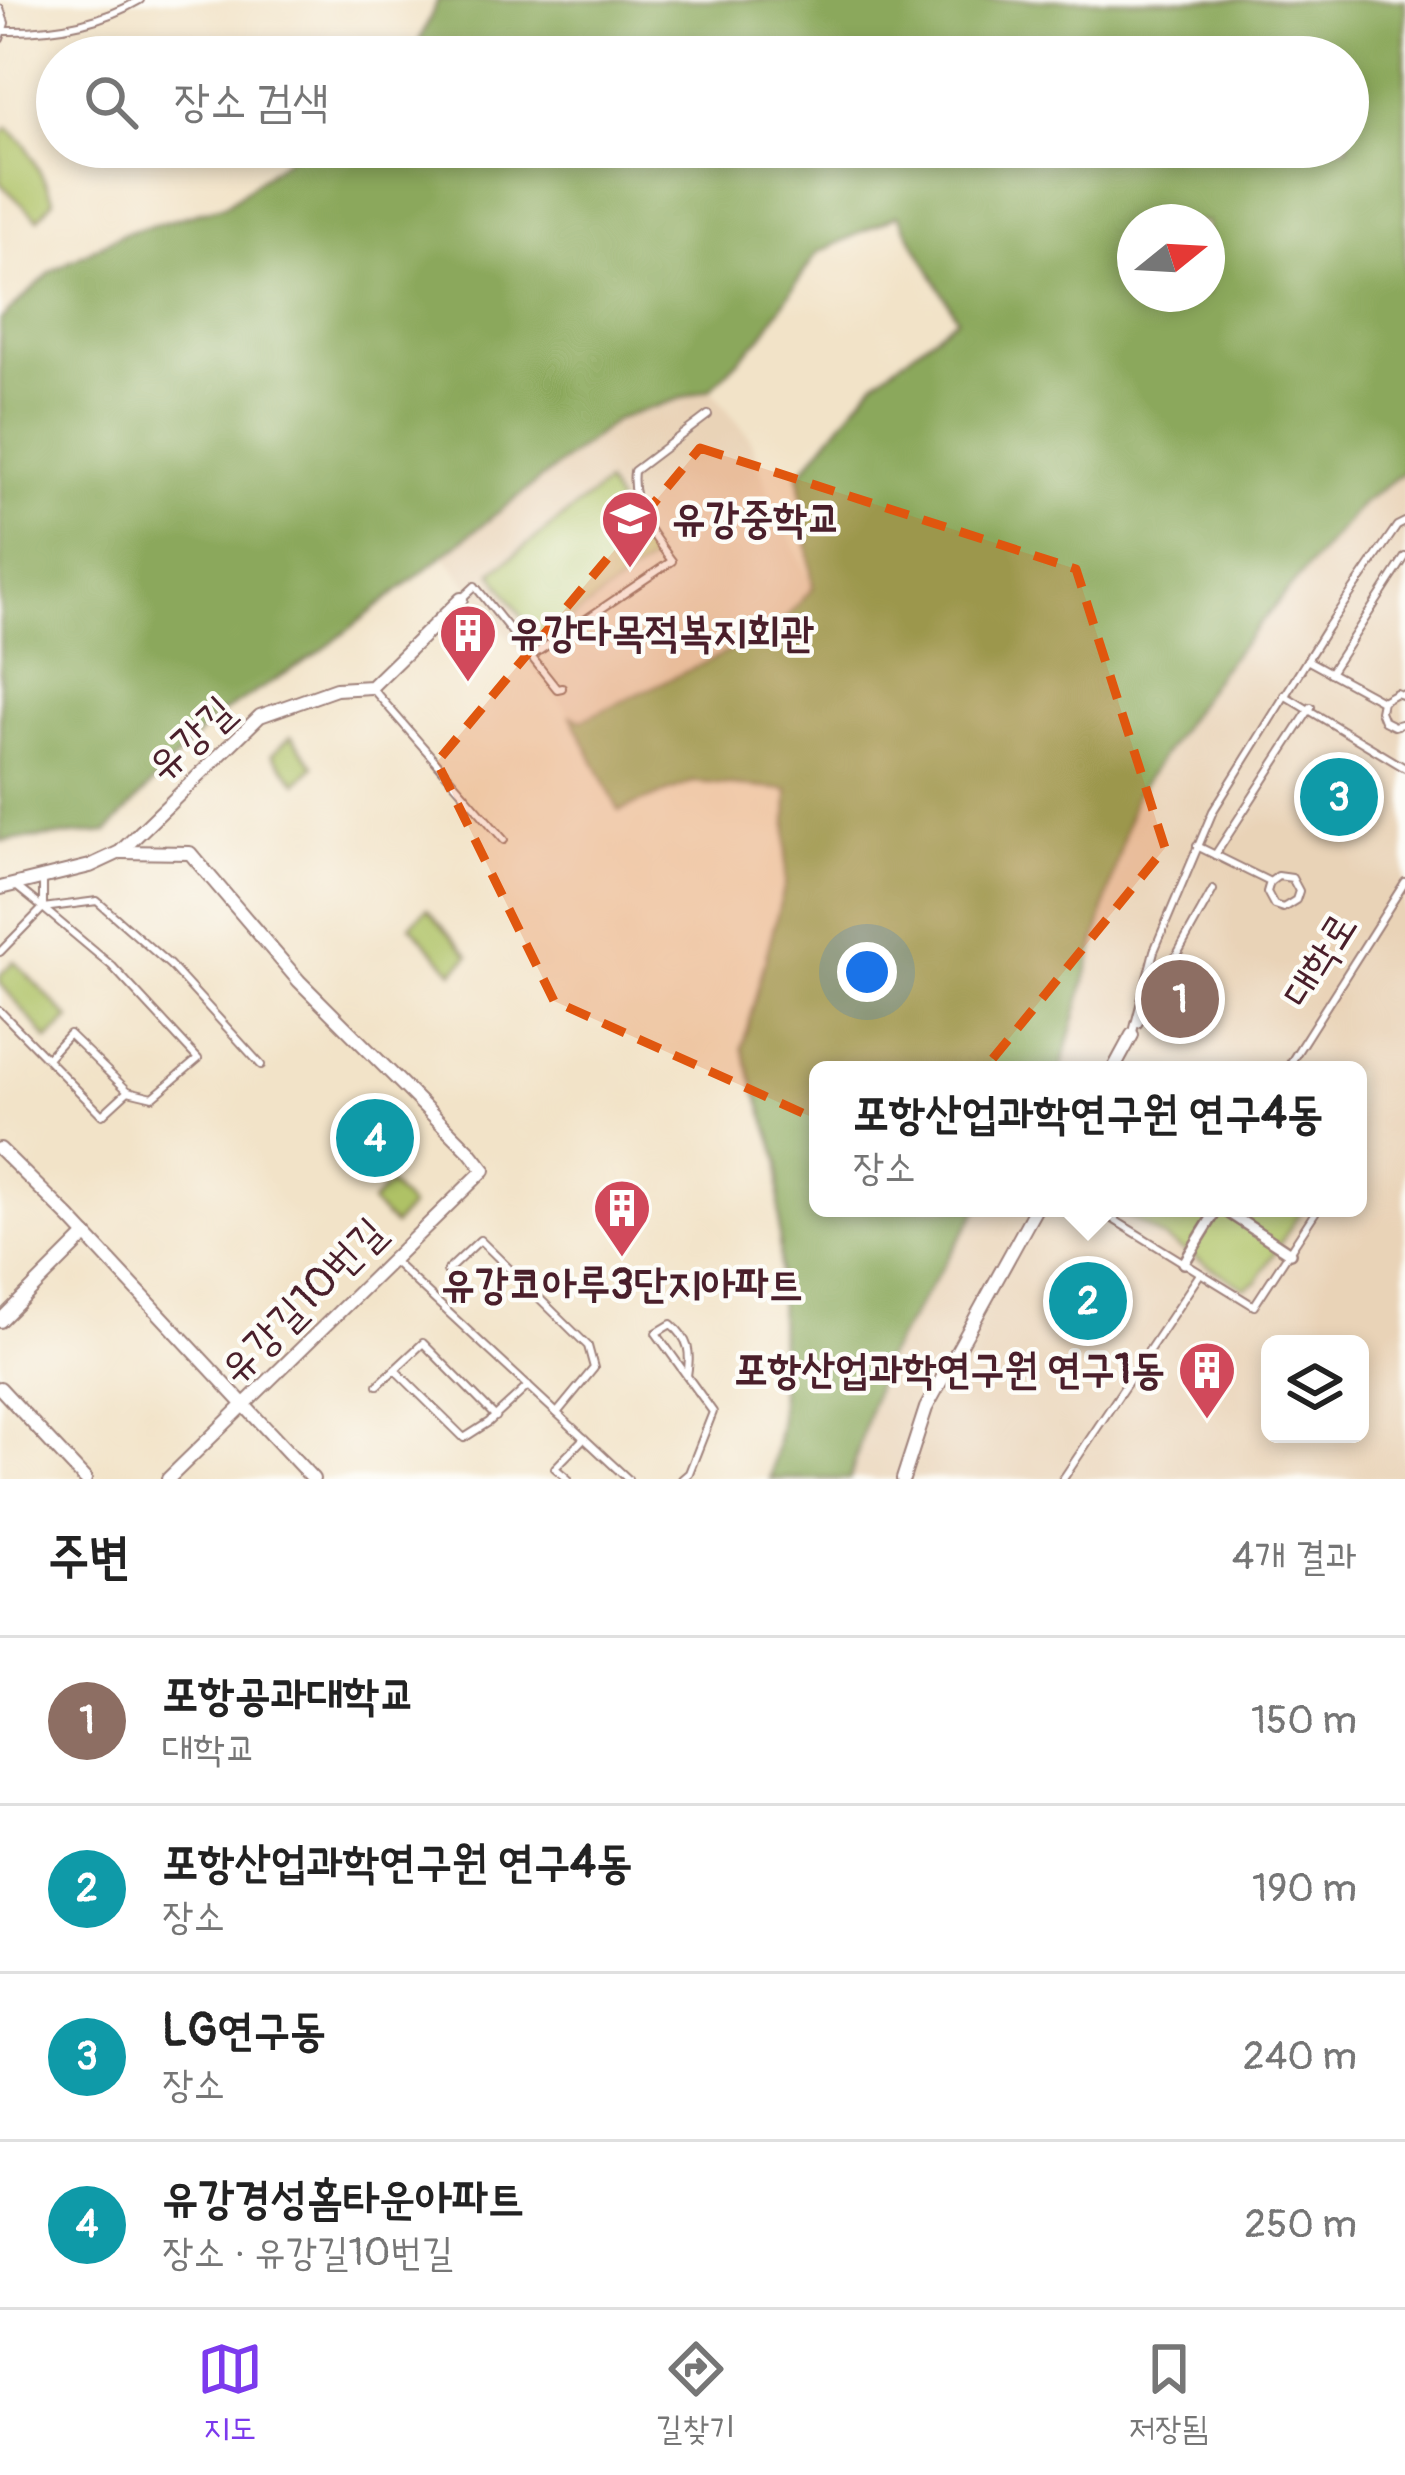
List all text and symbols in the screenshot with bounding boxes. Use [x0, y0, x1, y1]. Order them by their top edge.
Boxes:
search box [36, 36, 1369, 168]
icon: search [78, 69, 144, 135]
text: 장소 검색 [174, 74, 329, 130]
north arrow [1117, 204, 1225, 312]
school or university icon: 유강중학교 [599, 488, 661, 570]
place label: 유강중학교 [672, 493, 841, 545]
building icon: 유강다목적복지회관 [437, 602, 499, 684]
place label: 유강다목적복지회관 [510, 607, 814, 659]
street label: 유강길 [136, 685, 246, 793]
pin: 3 [1300, 752, 1378, 842]
street label: 대학로 [1271, 903, 1369, 1017]
your location [837, 942, 897, 1002]
pin: 1 [1141, 954, 1219, 1044]
popup [809, 1061, 1367, 1217]
text: 포항산업과학연구원 연구4동 [853, 1086, 1323, 1142]
pin: 4 [336, 1093, 414, 1183]
text: 장소 [853, 1143, 916, 1192]
building icon: 유강코아루3단지아파트 [591, 1177, 653, 1259]
street label: 유강길10번길 [209, 1207, 397, 1395]
pin: 2 [1049, 1256, 1127, 1346]
place label: 유강코아루3단지아파트 [441, 1259, 803, 1311]
map controls [1261, 1335, 1369, 1443]
button: layers [1261, 1335, 1369, 1443]
building icon: 포항산업과학연구원 연구1동 [1176, 1339, 1238, 1421]
place label: 포항산업과학연구원 연구1동 [734, 1344, 1165, 1396]
text: 주변 [48, 1525, 130, 1589]
text: 4개 결과 [1232, 1532, 1357, 1581]
text: 포항공과대학교 [162, 1667, 415, 1723]
text: 1 [79, 1696, 95, 1745]
text: 150 m [1251, 1696, 1357, 1745]
text: 대학교 [162, 1724, 256, 1773]
text: 포항산업과학연구원 연구4동 [162, 1835, 632, 1891]
text: 2 [76, 1864, 98, 1913]
text: 190 m [1252, 1864, 1357, 1913]
text: 장소 [162, 1892, 225, 1941]
text: LG연구동 [162, 2003, 326, 2059]
text: 3 [76, 2032, 98, 2081]
text: 240 m [1243, 2032, 1357, 2081]
text: 장소 [162, 2060, 225, 2109]
text: 유강경성홈타운아파트 [162, 2171, 524, 2227]
text: 4 [76, 2200, 98, 2249]
text: 250 m [1244, 2200, 1357, 2249]
text: 장소 · 유강길10번길 [162, 2228, 453, 2277]
tab: 지도 [197, 2336, 263, 2450]
tab: 길찾기 [656, 2336, 736, 2450]
tab: 저장됨 [1129, 2336, 1208, 2450]

